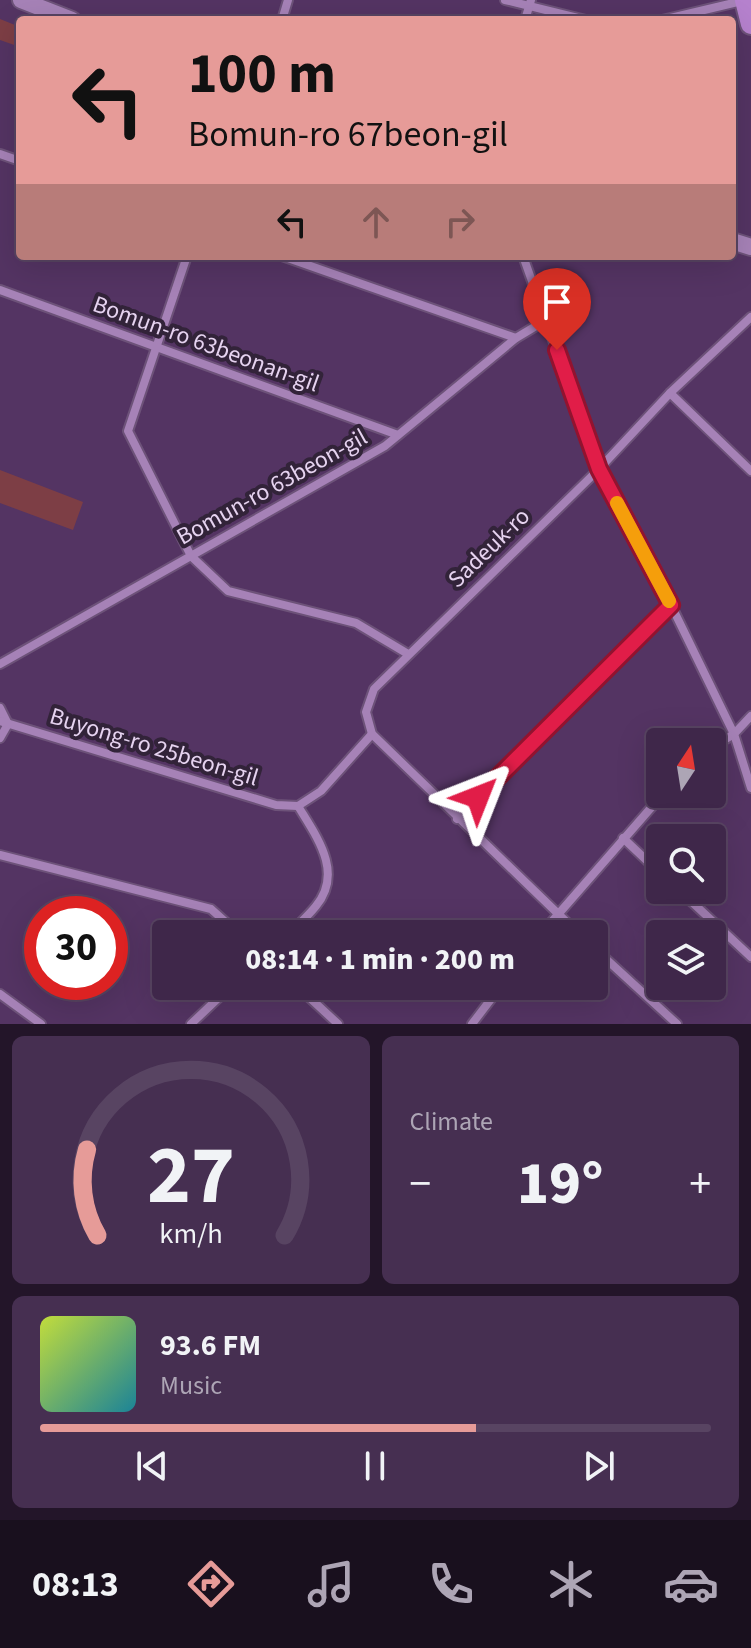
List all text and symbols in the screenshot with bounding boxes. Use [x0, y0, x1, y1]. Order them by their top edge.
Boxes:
text: 100 m [188, 35, 336, 114]
icon: left [56, 48, 160, 152]
text: Bomun-ro 67beon-gil [188, 109, 508, 160]
icon: left [270, 200, 314, 244]
icon: ahead [354, 200, 398, 244]
icon: right [438, 200, 482, 244]
pin [523, 268, 591, 350]
icon: arrive [535, 280, 579, 324]
street label: Bomun-ro 63beonan-gil [88, 287, 324, 401]
street label: Bomun-ro 63beon-gil [170, 420, 374, 554]
street label: Sadeuk-ro [440, 500, 538, 596]
street label: Buyong-ro 25beon-gil [45, 699, 263, 795]
north arrow [646, 728, 726, 808]
map controls [646, 728, 726, 1000]
position arrow [436, 755, 520, 839]
button: search [646, 824, 726, 904]
speed limit sign: 30 [24, 896, 128, 1000]
button: layers [646, 920, 726, 1000]
text: 08:14 · 1 min · 200 m [245, 938, 515, 981]
text: Climate [410, 1103, 493, 1140]
text: 27 [147, 1117, 235, 1235]
text: 19° [517, 1142, 603, 1227]
text: − [410, 1153, 431, 1216]
text: + [689, 1153, 711, 1216]
text: km/h [159, 1214, 222, 1254]
text: 93.6 FM [160, 1324, 261, 1367]
text: Music [160, 1367, 222, 1404]
icon: previous [130, 1444, 174, 1488]
icon: pause [353, 1444, 397, 1488]
icon: next [577, 1444, 621, 1488]
icon: directions [183, 1556, 239, 1612]
icon: music [303, 1556, 359, 1612]
icon: phone [423, 1556, 479, 1612]
icon: climate [543, 1556, 599, 1612]
icon: car [663, 1556, 719, 1612]
text: 08:13 [32, 1559, 119, 1610]

